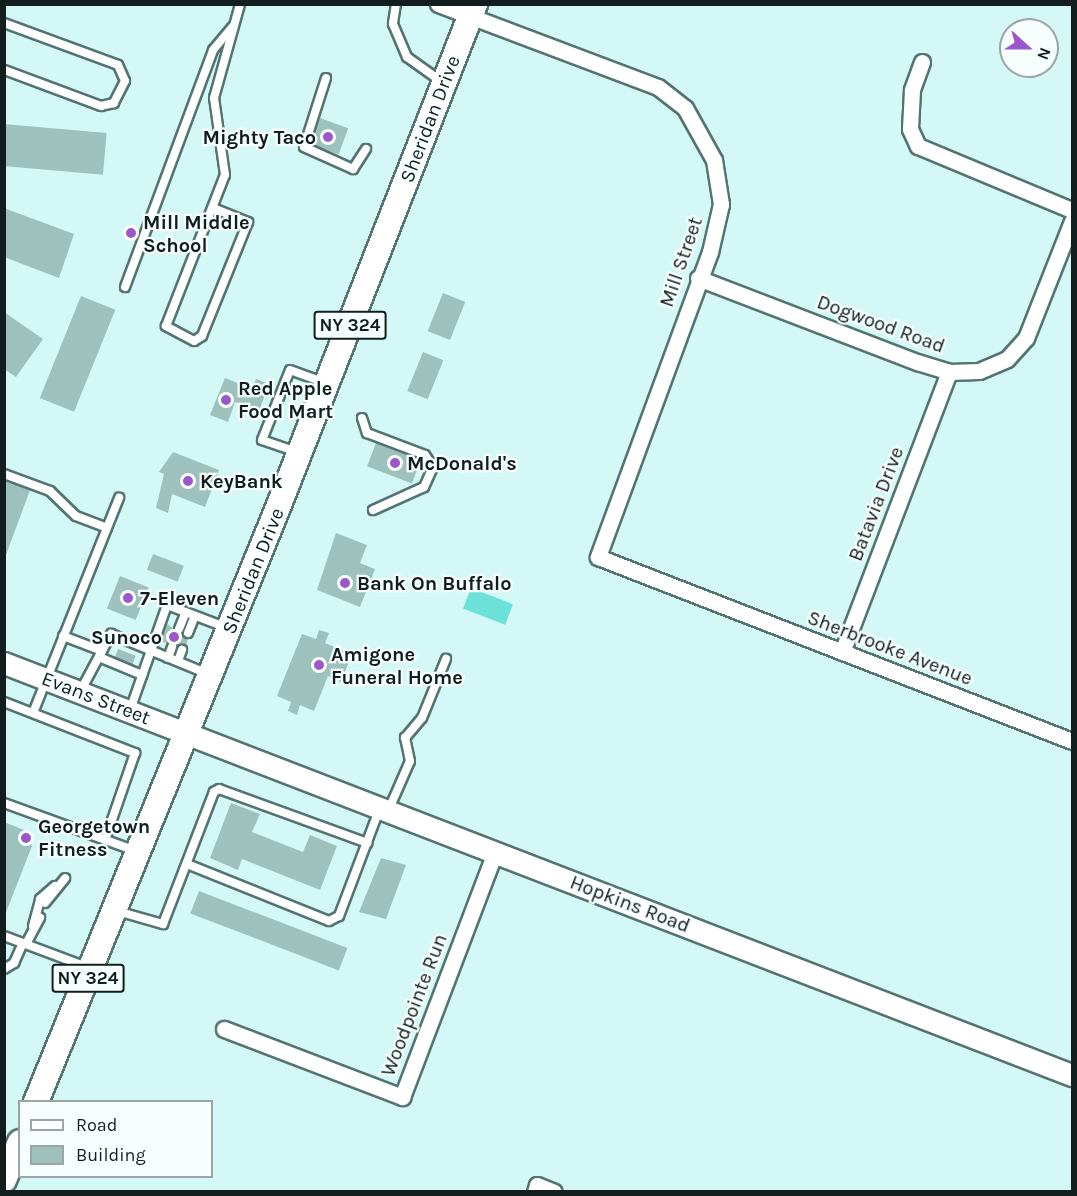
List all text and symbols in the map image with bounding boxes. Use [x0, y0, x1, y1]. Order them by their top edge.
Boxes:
north arrow [999, 18, 1059, 78]
text: N [1033, 45, 1055, 63]
street label: Sheridan Drive [395, 52, 465, 186]
place label: Mighty Taco [202, 125, 316, 149]
marker: Mighty Taco [321, 130, 335, 144]
place label: Mill Middle School [143, 210, 250, 257]
street label: Mill Street [654, 214, 708, 310]
marker: Mill Middle School [124, 226, 138, 240]
street label: Dogwood Road [814, 290, 948, 358]
road number: NY 324 [312, 310, 388, 340]
place label: Red Apple Food Mart [238, 376, 333, 423]
marker: Red Apple Food Mart [219, 393, 233, 407]
street label: Batavia Drive [843, 443, 909, 565]
place label: McDonald's [407, 451, 517, 475]
marker: McDonald's [388, 456, 402, 470]
place label: KeyBank [200, 469, 283, 493]
marker: KeyBank [181, 474, 195, 488]
street label: Sheridan Drive [217, 504, 289, 638]
place label: Bank On Buffalo [357, 571, 511, 595]
marker: Bank On Buffalo [338, 576, 352, 590]
place label: 7-Eleven [140, 586, 219, 610]
marker: 7-Eleven [121, 591, 135, 605]
street label: Sherbrooke Avenue [804, 605, 976, 691]
place label: Sunoco [91, 625, 162, 649]
marker: Sunoco [167, 630, 181, 644]
place label: Amigone Funeral Home [331, 642, 463, 689]
marker: Amigone Funeral Home [312, 658, 326, 672]
street label: Evans Street [38, 666, 154, 730]
place label: Georgetown Fitness [38, 814, 150, 861]
marker: Georgetown Fitness [19, 831, 33, 845]
street label: Hopkins Road [567, 870, 693, 938]
street label: Woodpointe Run [376, 930, 452, 1080]
road number: NY 324 [50, 963, 125, 993]
legend [18, 1100, 213, 1178]
text: Road [76, 1114, 117, 1136]
text: Building [76, 1144, 146, 1166]

